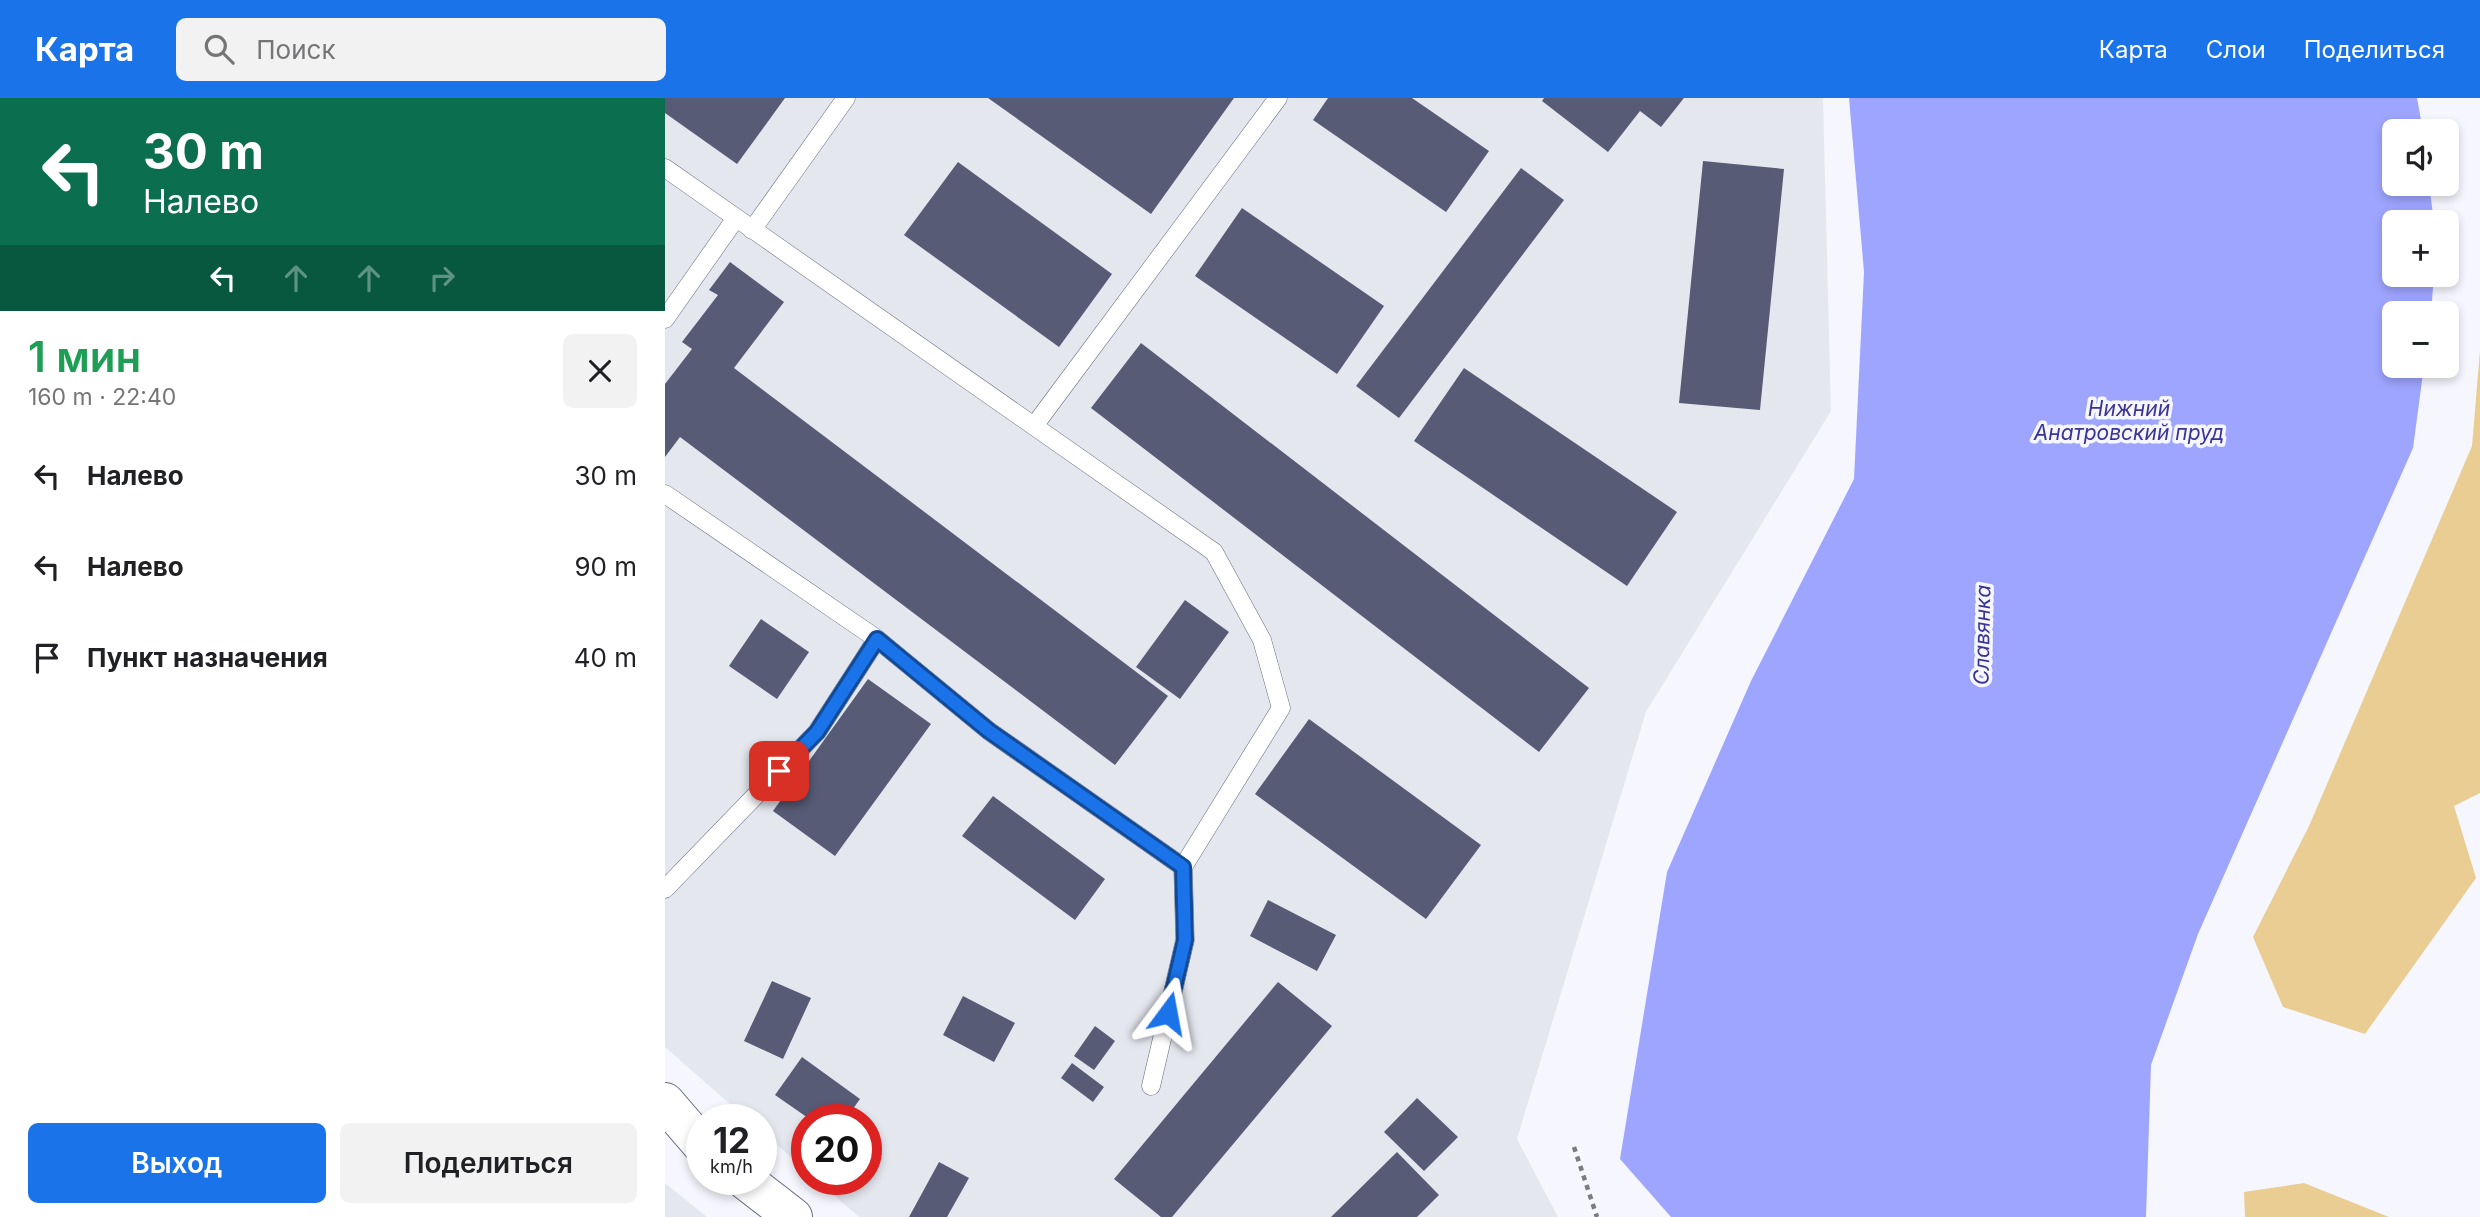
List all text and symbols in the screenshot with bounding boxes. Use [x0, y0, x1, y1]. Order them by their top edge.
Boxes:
search box [176, 18, 666, 81]
text: Карта [35, 29, 134, 69]
icon: search [200, 30, 238, 68]
text: Поиск [256, 34, 335, 65]
text: Карта [2099, 35, 2168, 64]
text: Слои [2206, 35, 2266, 64]
text: Поделиться [2304, 35, 2445, 64]
map controls [2382, 119, 2459, 378]
button: sound [2382, 119, 2459, 196]
text: 30 m [143, 122, 264, 181]
icon: left [28, 126, 119, 217]
text: Налево [143, 182, 259, 221]
button: + [2382, 210, 2459, 287]
icon: left [204, 259, 242, 297]
icon: ahead [277, 259, 315, 297]
icon: ahead [350, 259, 388, 297]
icon: right [423, 259, 461, 297]
button: − [2382, 301, 2459, 378]
text: 1 мин [28, 331, 141, 382]
button: close [563, 334, 637, 408]
text: 160 m · 22:40 [28, 383, 176, 411]
water label: Нижний Анатровский пруд [2033, 396, 2224, 445]
icon: left [28, 457, 66, 495]
text: Налево [87, 460, 184, 491]
text: 30 m [574, 460, 637, 491]
icon: left [28, 548, 66, 586]
text: Налево [87, 551, 184, 582]
text: 90 m [574, 551, 637, 582]
water label: Славянка [1969, 584, 1995, 685]
icon: arrive [28, 639, 66, 677]
text: Пункт назначения [87, 642, 328, 673]
text: 40 m [574, 642, 637, 673]
pin [749, 741, 809, 801]
icon: arrive [760, 752, 798, 790]
position arrow [1131, 976, 1205, 1050]
speed limit sign: 20 [791, 1104, 882, 1195]
text: 12 [713, 1119, 750, 1161]
button: Выход [28, 1123, 326, 1203]
button: Поделиться [340, 1123, 637, 1203]
text: km/h [710, 1156, 753, 1177]

